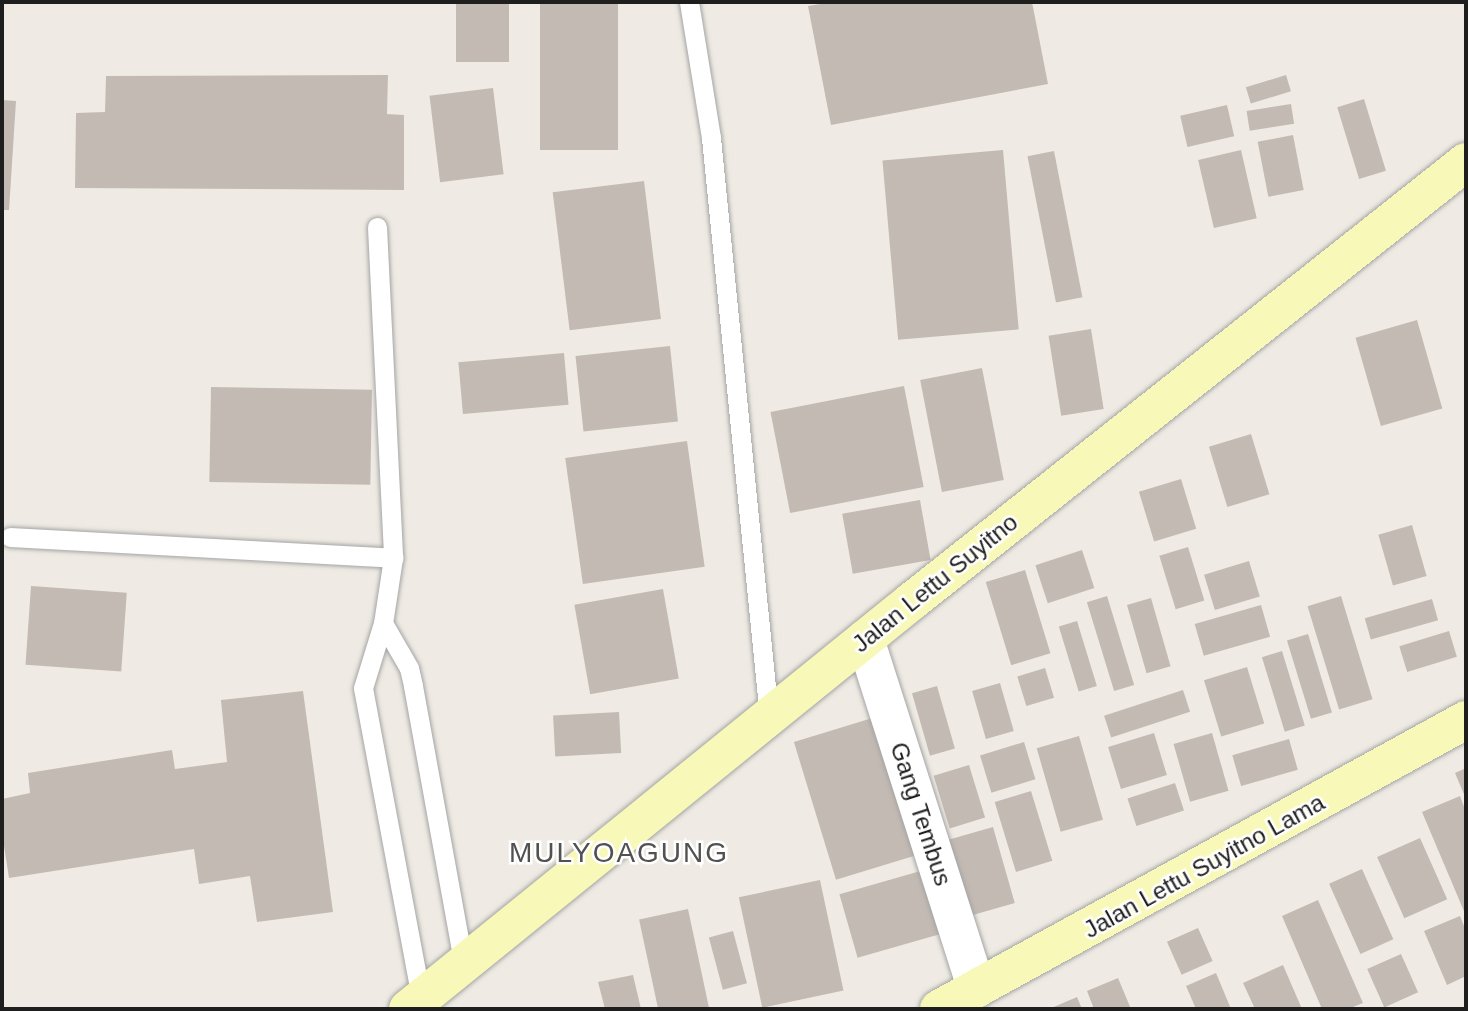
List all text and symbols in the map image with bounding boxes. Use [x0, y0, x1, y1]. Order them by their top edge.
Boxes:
street label: Jalan Lettu Suyitno [847, 508, 1023, 658]
street label: Gang Tembus [884, 738, 958, 890]
street label: Jalan Lettu Suyitno Lama [1079, 788, 1329, 944]
district label: MULYOAGUNG [510, 836, 728, 870]

